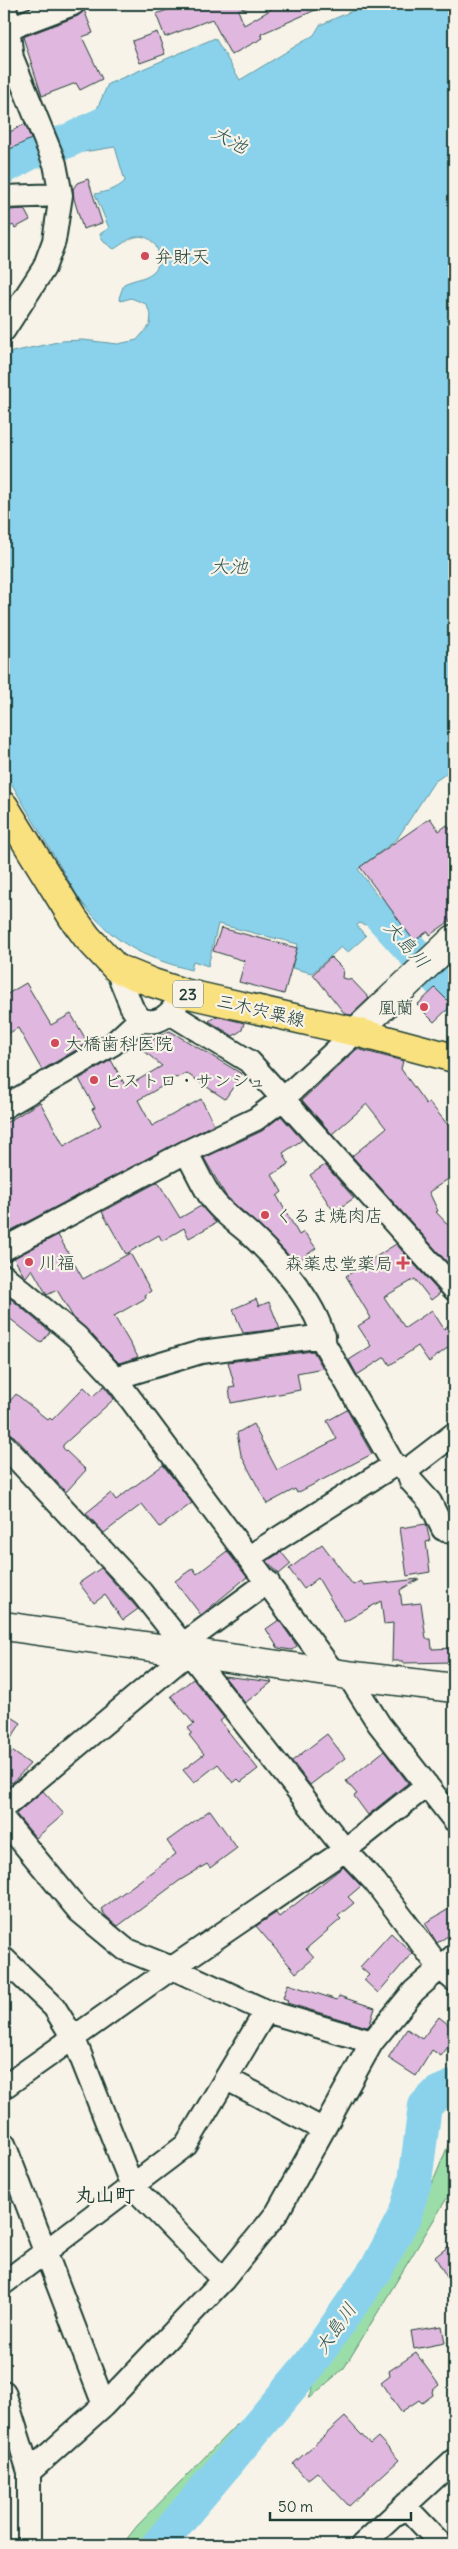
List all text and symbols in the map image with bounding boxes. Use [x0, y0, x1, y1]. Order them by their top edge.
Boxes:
water label: 大池 [208, 119, 253, 159]
place label: 弁財天 [155, 245, 209, 268]
marker: 弁財天 [139, 250, 151, 262]
water label: 大池 [210, 554, 249, 578]
water label: 大島川 [379, 915, 435, 973]
road number: 23 [173, 981, 203, 1008]
street label: 三木宍粟線 [215, 989, 307, 1031]
place label: 凰蘭 [378, 996, 414, 1019]
marker: 凰蘭 [418, 1001, 430, 1013]
place label: 大橋歯科医院 [65, 1032, 173, 1055]
marker: 大橋歯科医院 [49, 1037, 61, 1049]
place label: ビストロ・サンシュ [104, 1069, 266, 1092]
marker: ビストロ・サンシュ [88, 1074, 100, 1086]
place label: くるま焼肉店 [275, 1204, 383, 1227]
marker: くるま焼肉店 [259, 1209, 271, 1221]
place label: 川福 [39, 1251, 75, 1274]
place label: 森薬忠堂薬局 [285, 1252, 393, 1275]
marker: 川福 [23, 1256, 35, 1268]
marker: 森薬忠堂薬局 [397, 1257, 409, 1269]
district label: 丸山町 [75, 2182, 135, 2207]
water label: 大島川 [309, 2298, 361, 2358]
scale bar [270, 2489, 412, 2521]
text: 50 m [278, 2497, 313, 2516]

